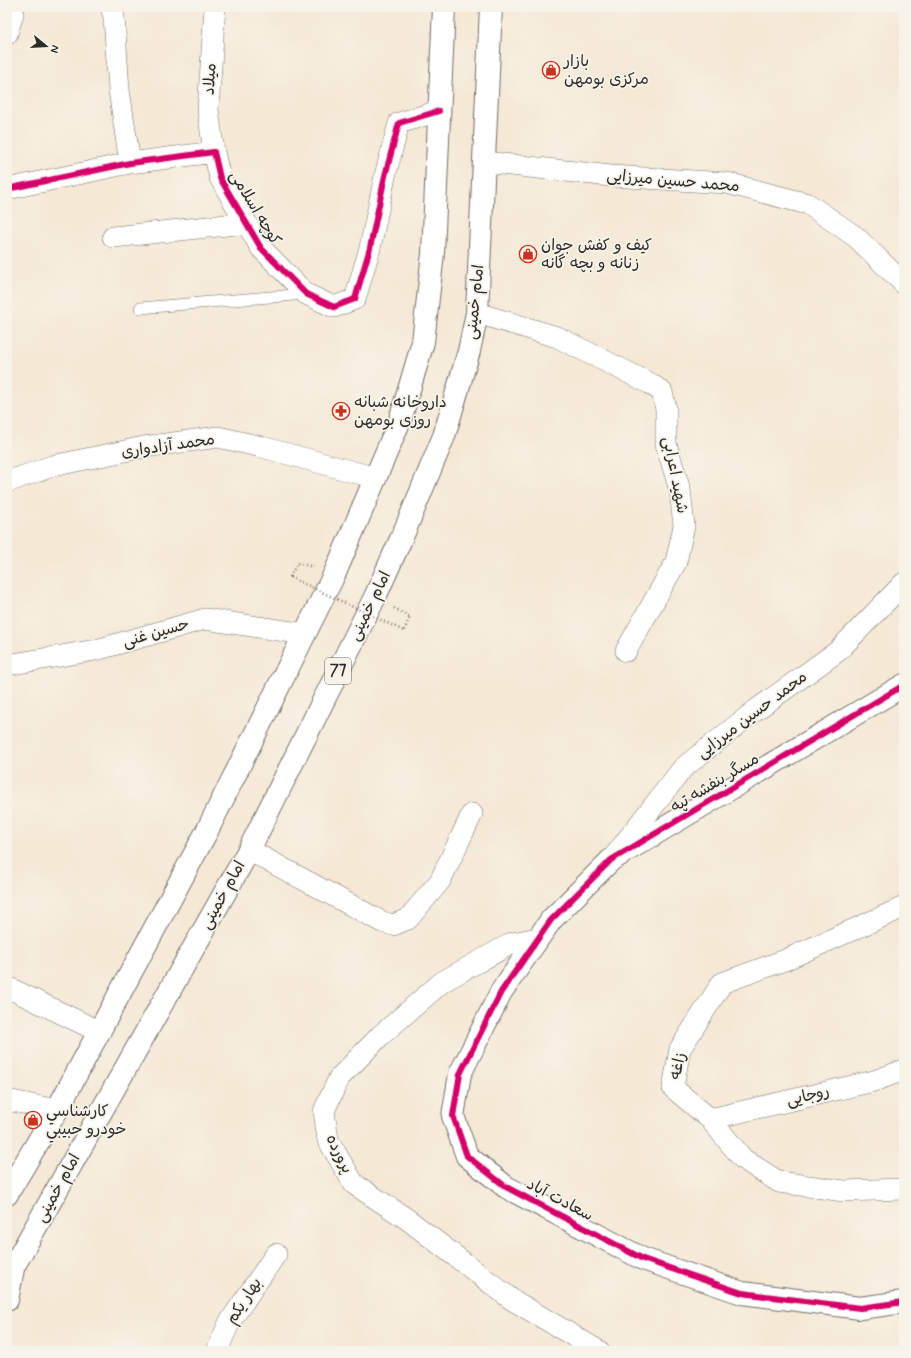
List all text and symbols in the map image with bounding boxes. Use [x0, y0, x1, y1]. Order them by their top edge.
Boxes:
north arrow [26, 26, 66, 66]
text: N [47, 43, 62, 54]
place label: بازار مرکزی بومهن [562, 51, 649, 90]
shop icon: بازار مرکزی بومهن [541, 60, 561, 80]
street label: میلاد [198, 62, 222, 96]
street label: محمد حسین میرزایی [606, 165, 740, 197]
street label: کوچه اسلامی [224, 167, 286, 249]
place label: کیف و کفش جوان زنانه و بچه گانه [541, 235, 652, 274]
shop icon: کیف و کفش جوان زنانه و بچه گانه [518, 244, 538, 264]
street label: امام خمینی [461, 263, 490, 341]
place label: داروخانه شبانه روزی بومهن [354, 392, 447, 431]
pharmacy icon: داروخانه شبانه روزی بومهن [331, 401, 351, 421]
street label: محمد آزادواری [120, 429, 216, 463]
street label: شهید اعرابی [657, 435, 693, 515]
street label: امام خمینی [344, 568, 397, 645]
street label: حسین غنی [120, 613, 192, 653]
road number: 77 [325, 658, 351, 684]
street label: محمد حسین میرزایی [692, 666, 812, 764]
street label: مسگر بنفشه تپه [667, 748, 763, 818]
street label: امام خمینی [196, 857, 251, 934]
street label: زاغه [665, 1050, 691, 1082]
street label: روجایی [784, 1081, 832, 1111]
place label: كارشناسي خودرو حبيبي [46, 1101, 126, 1143]
shop icon: كارشناسي خودرو حبيبي [23, 1110, 43, 1130]
street label: پرورده [321, 1131, 357, 1177]
street label: امام خمینی [31, 1150, 86, 1227]
street label: سعادت آباد [523, 1174, 597, 1226]
street label: بهار یکم [221, 1274, 268, 1329]

